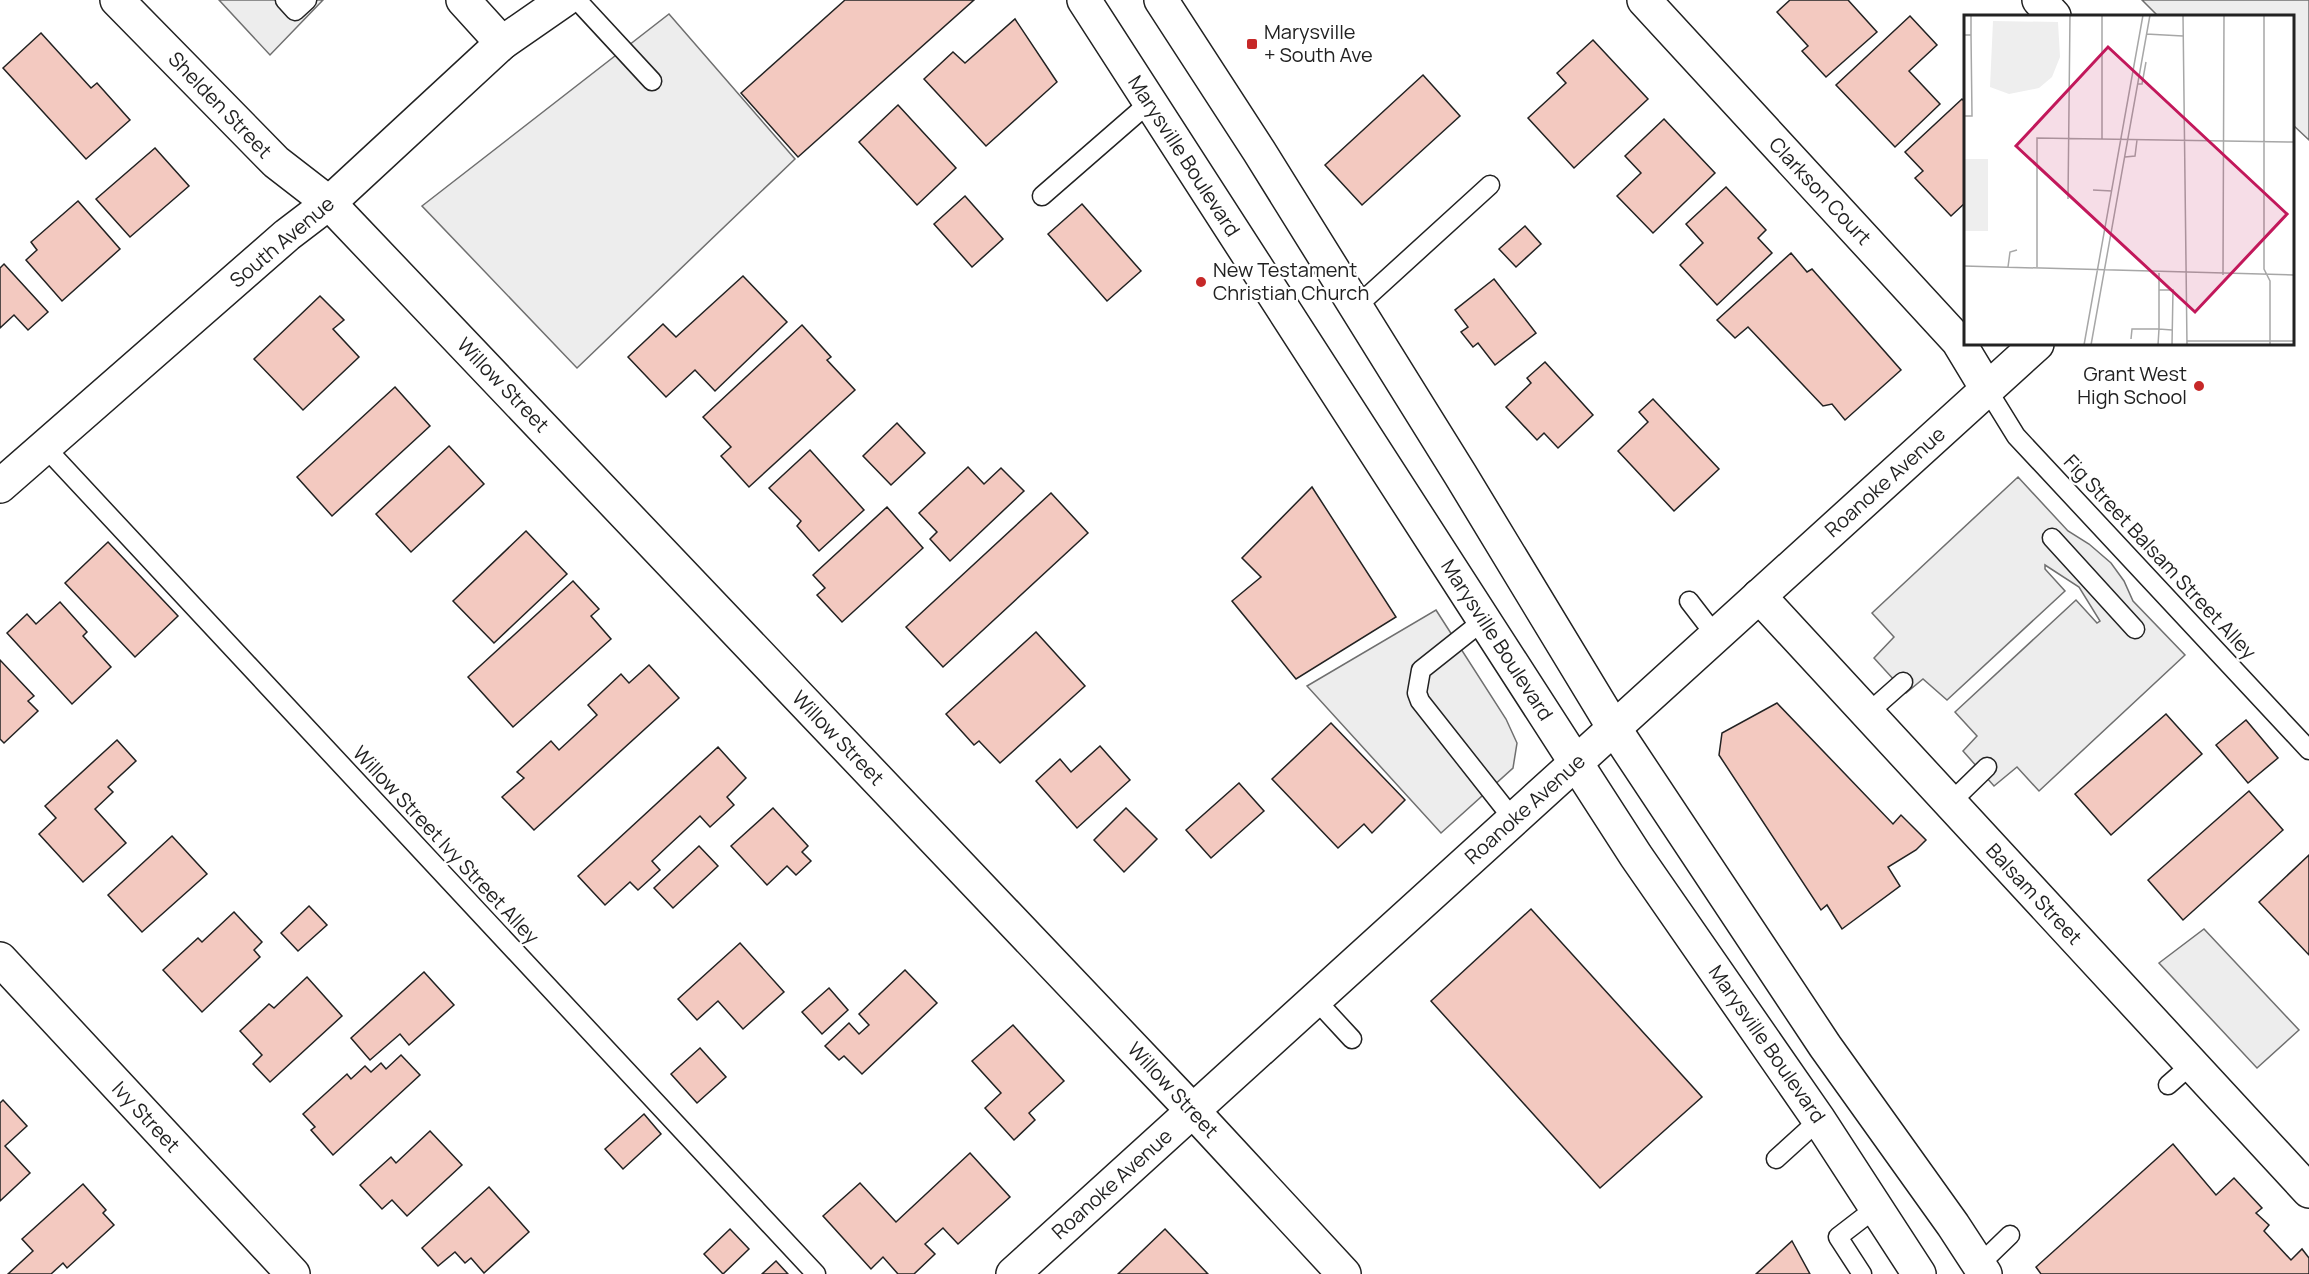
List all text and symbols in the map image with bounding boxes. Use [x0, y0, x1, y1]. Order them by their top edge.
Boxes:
inset map [1964, 15, 2294, 345]
place label: Marysville + South Ave [1264, 18, 1373, 68]
marker: Marysville + South Ave [1245, 37, 1259, 51]
street label: Shelden Street [163, 45, 278, 164]
street label: Marysville Boulevard [1122, 70, 1247, 241]
street label: Clarkson Court [1763, 131, 1877, 251]
street label: South Avenue [224, 190, 340, 293]
place label: New Testament Christian Church [1213, 256, 1369, 306]
marker: New Testament Christian Church [1194, 275, 1208, 289]
street label: Willow Street [451, 331, 555, 438]
place label: Grant West High School [2077, 360, 2187, 410]
marker: Grant West High School [2192, 379, 2206, 393]
street label: Roanoke Avenue [1819, 420, 1951, 543]
street label: Fig Street Balsam Street Alley [2058, 448, 2263, 665]
street label: Marysville Boulevard [1435, 554, 1560, 725]
street label: Willow Street [786, 684, 890, 791]
street label: Willow Street Ivy Street Alley [347, 740, 546, 950]
street label: Roanoke Avenue [1459, 747, 1591, 870]
street label: Balsam Street [1980, 837, 2088, 950]
street label: Marysville Boulevard [1703, 959, 1832, 1128]
street label: Willow Street [1122, 1036, 1225, 1143]
street label: Ivy Street [106, 1075, 186, 1158]
street label: Roanoke Avenue [1046, 1122, 1178, 1245]

